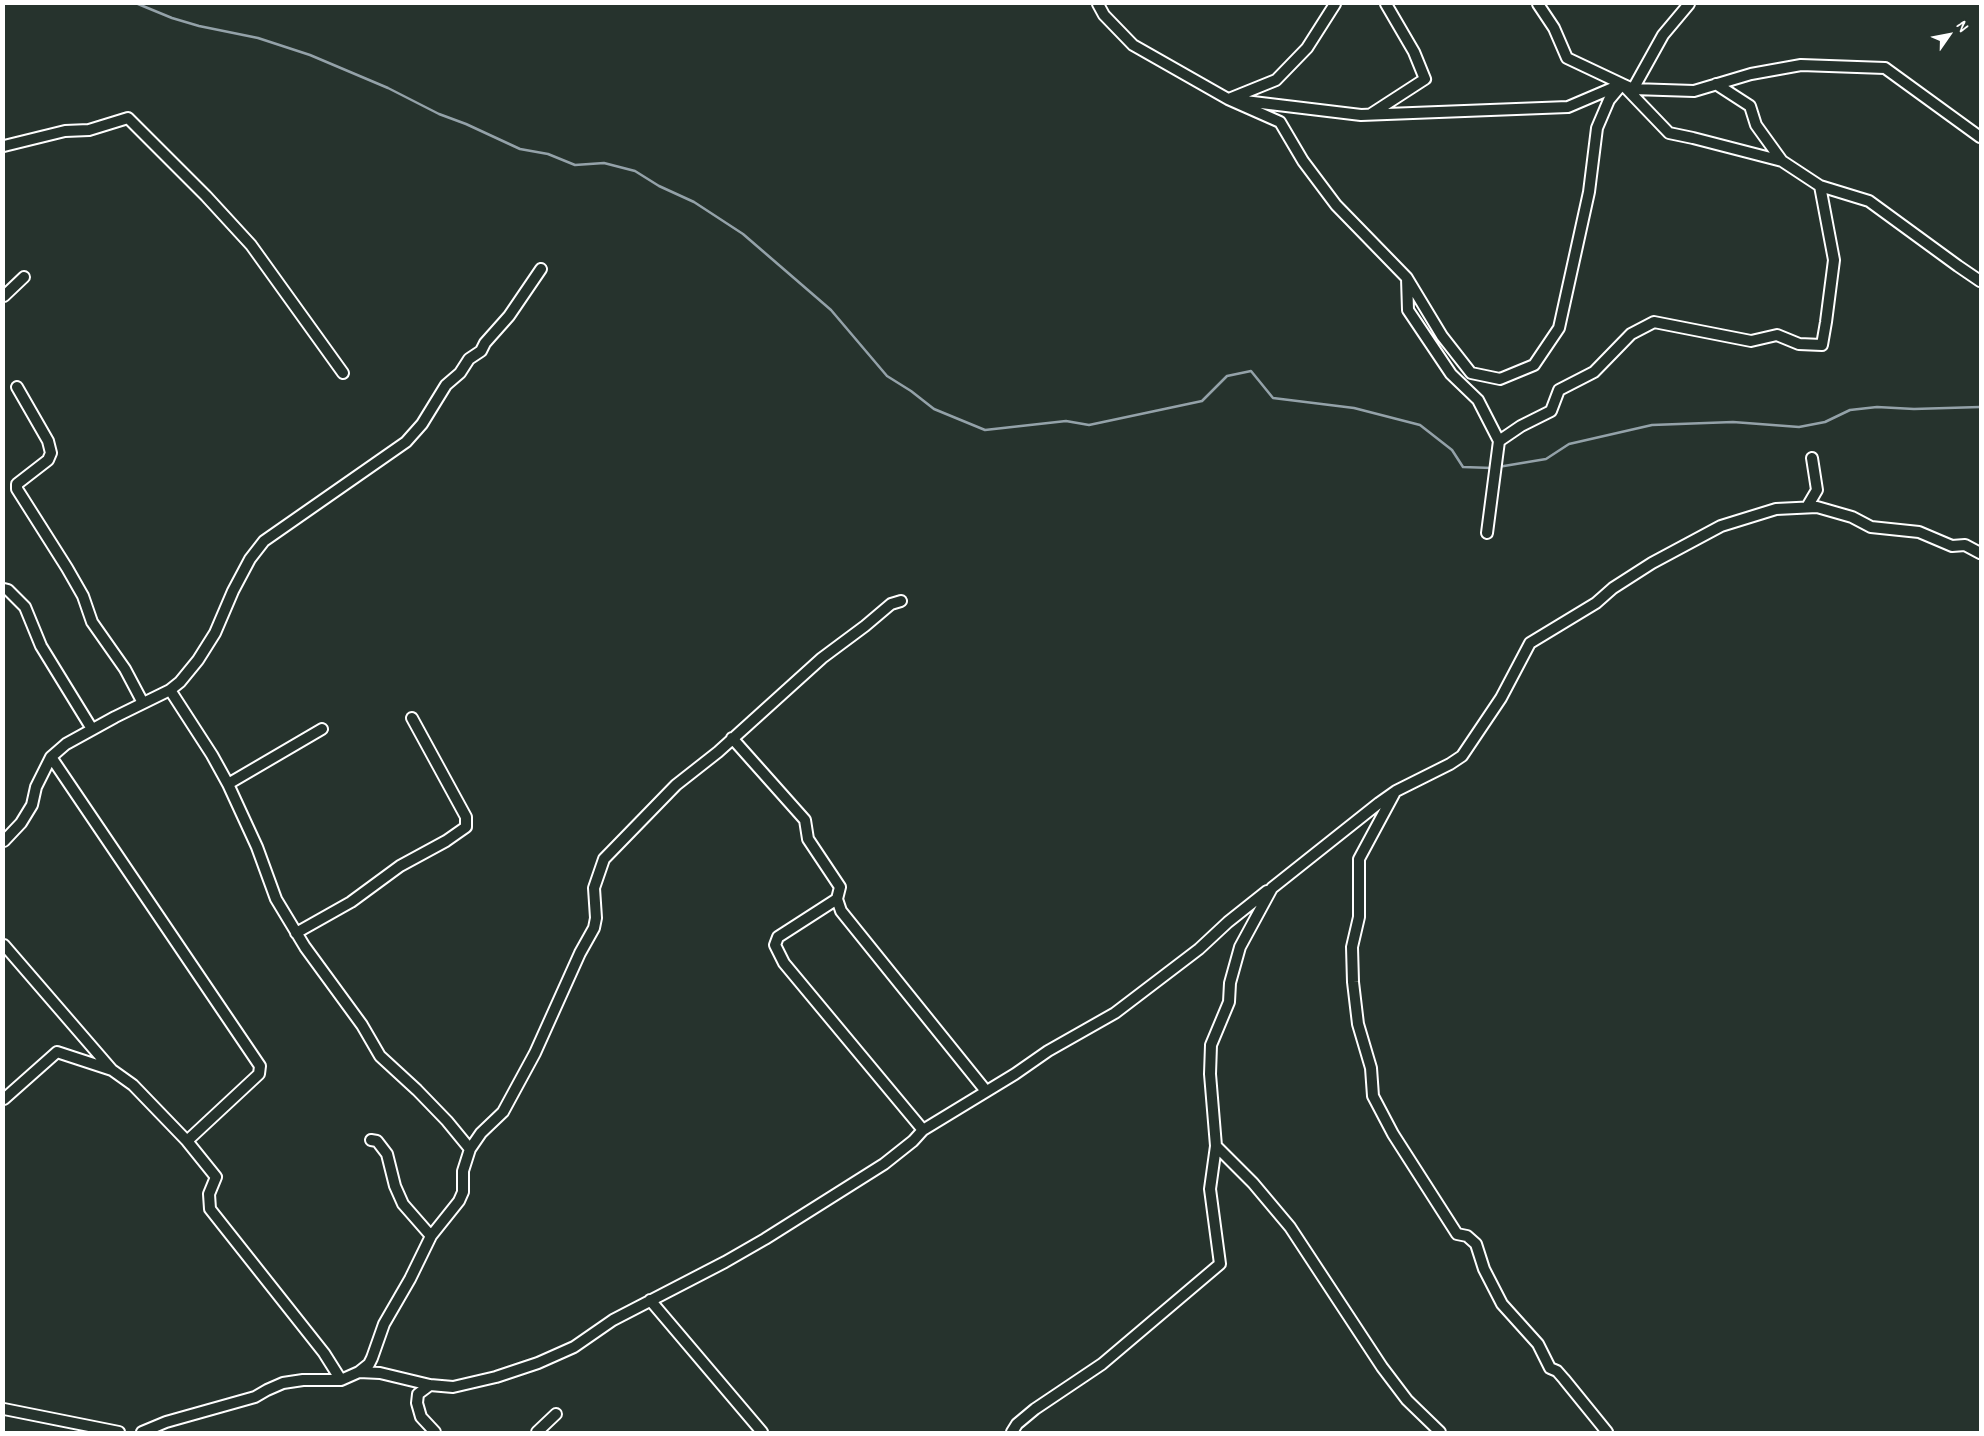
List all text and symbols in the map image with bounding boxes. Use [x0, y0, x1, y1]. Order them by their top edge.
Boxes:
north arrow [1924, 10, 1974, 60]
text: N [1952, 18, 1972, 35]

